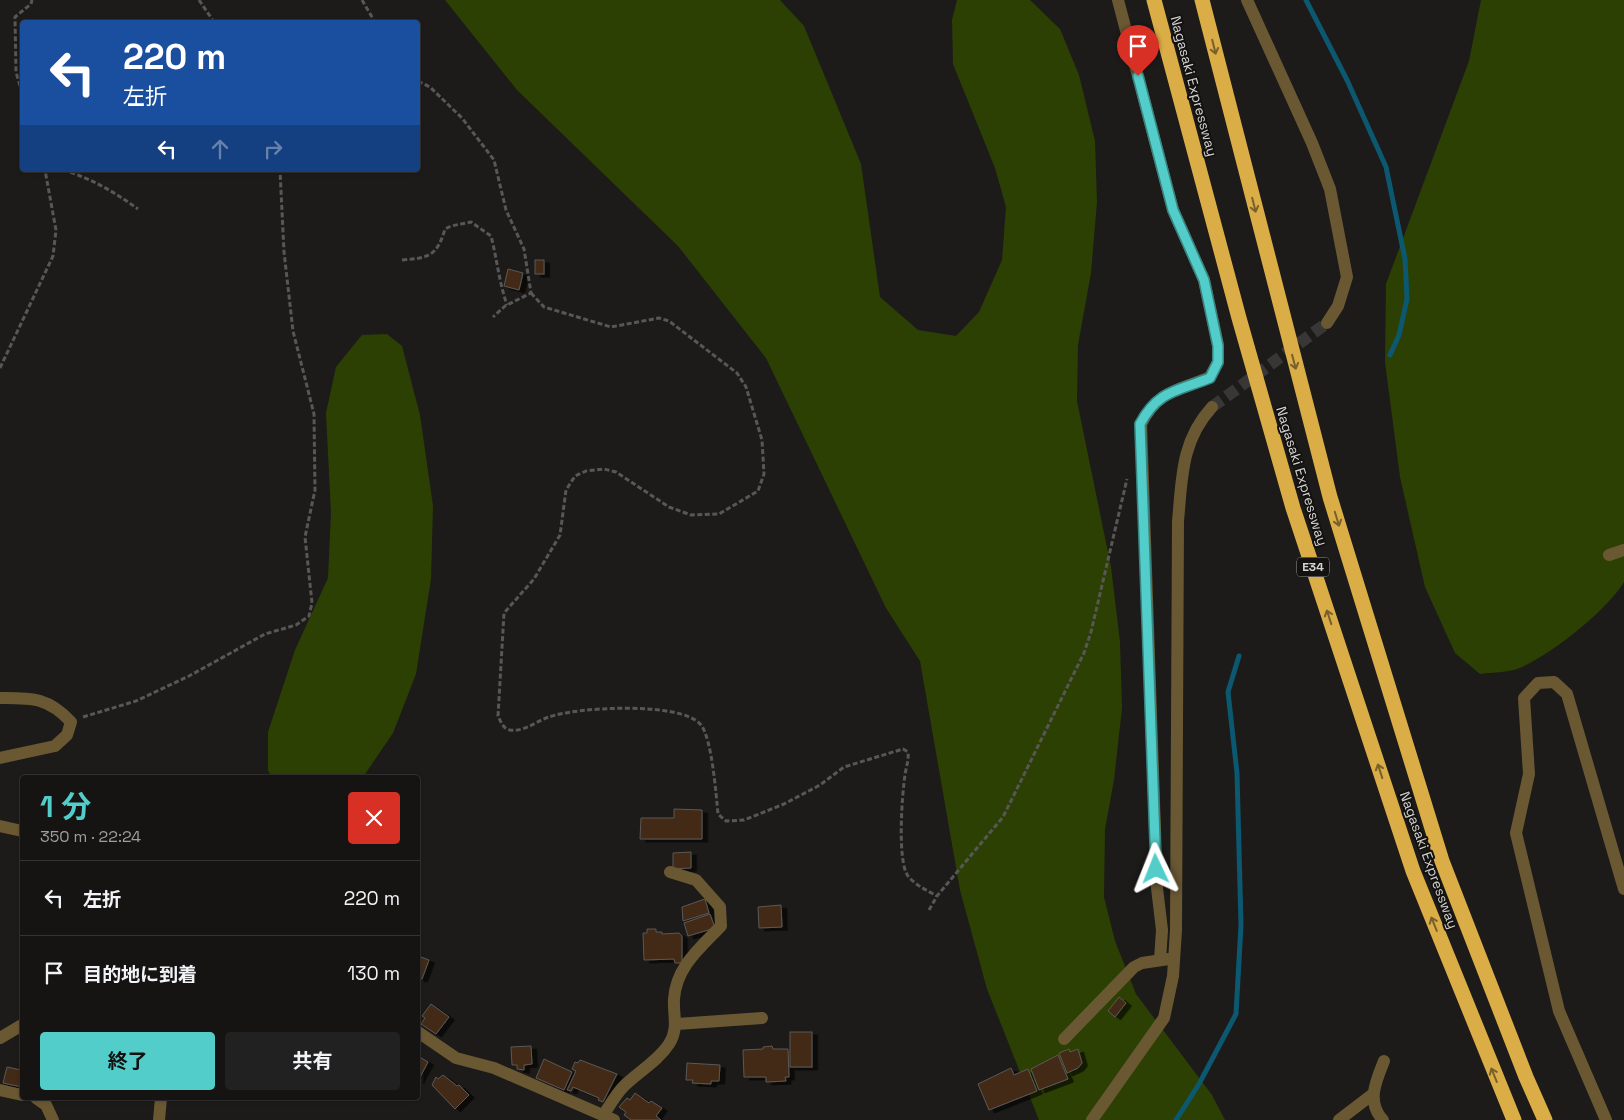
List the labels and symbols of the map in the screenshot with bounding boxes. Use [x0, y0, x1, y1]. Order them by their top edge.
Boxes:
street label: Nagasaki Expressway [1167, 14, 1221, 158]
pin [1117, 25, 1159, 76]
one-way arrow [1210, 39, 1219, 55]
one-way arrow [1249, 196, 1259, 212]
one-way arrow [1290, 354, 1299, 370]
street label: Nagasaki Expressway [1272, 404, 1332, 548]
one-way arrow [1332, 511, 1342, 527]
road number: E34 [1297, 558, 1329, 576]
one-way arrow [1324, 610, 1333, 625]
one-way arrow [1375, 764, 1384, 779]
street label: Nagasaki Expressway [1396, 789, 1462, 931]
position arrow [1129, 842, 1181, 894]
one-way arrow [1429, 917, 1439, 932]
one-way arrow [1489, 1068, 1499, 1083]

